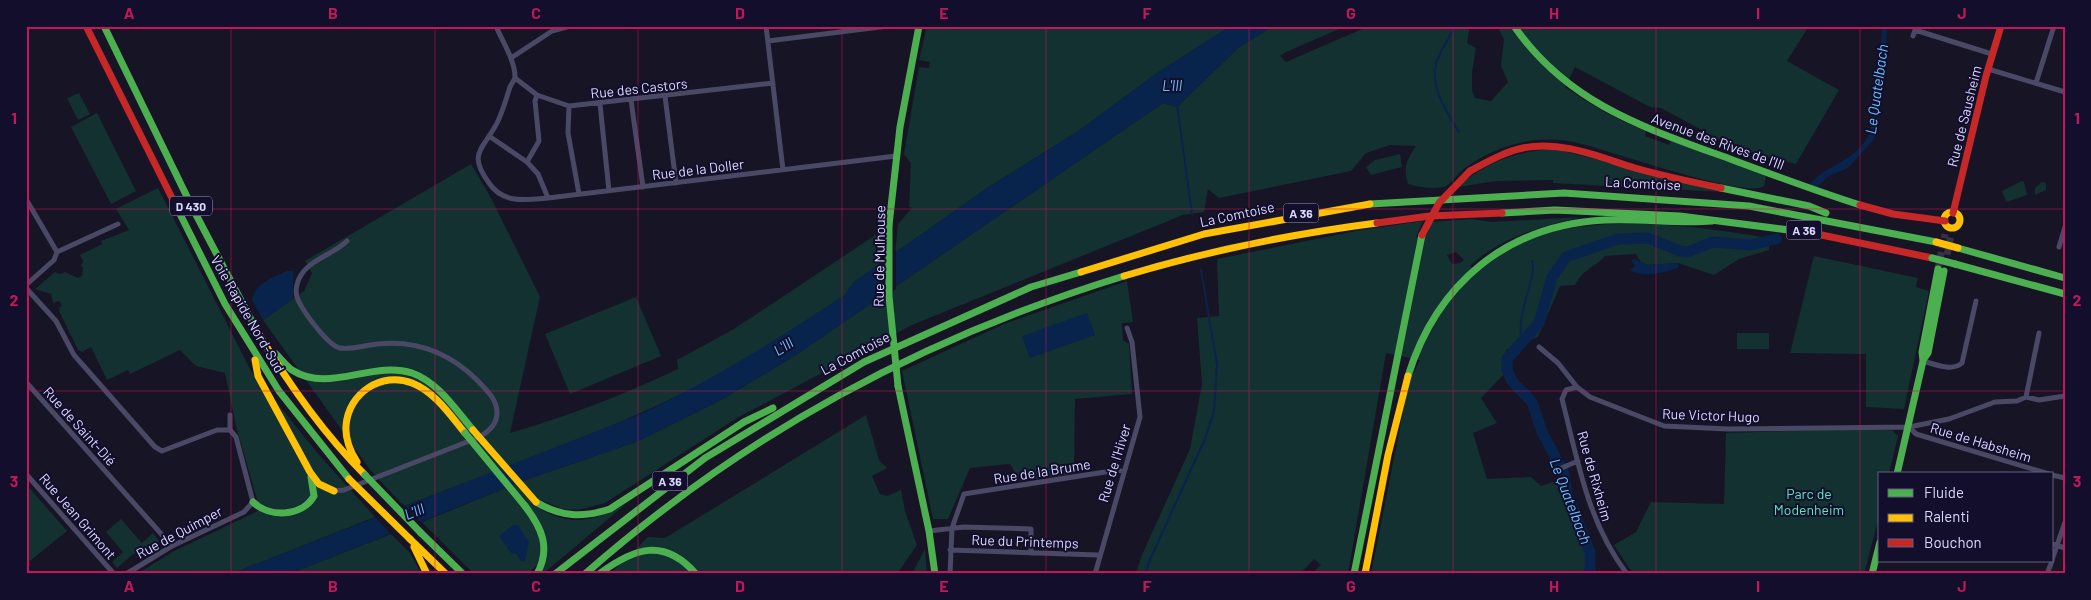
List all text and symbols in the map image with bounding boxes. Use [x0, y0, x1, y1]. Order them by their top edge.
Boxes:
text: A [124, 3, 135, 22]
text: B [328, 3, 338, 22]
text: C [531, 3, 541, 22]
text: D [735, 3, 745, 22]
text: E [939, 3, 949, 22]
text: F [1143, 3, 1152, 22]
text: G [1346, 3, 1356, 22]
text: H [1549, 3, 1559, 22]
text: I [1756, 3, 1760, 22]
text: J [1957, 3, 1967, 22]
water label: Le Quatelbach [1861, 43, 1891, 135]
street label: Rue de Sausheim [1943, 64, 1985, 168]
street label: Rue des Castors [590, 74, 689, 102]
water label: L'Ill [1162, 76, 1183, 94]
text: 1 [11, 108, 17, 127]
text: 1 [2074, 108, 2080, 127]
street label: Avenue des Rives de l'Ill [1649, 109, 1787, 173]
street label: Rue de la Doller [651, 155, 745, 183]
street label: La Comtoise [1605, 173, 1681, 193]
road number: D 430 [170, 197, 212, 216]
street label: La Comtoise [1198, 198, 1276, 230]
road number: A 36 [1284, 204, 1318, 222]
street label: Rue de Mulhouse [870, 205, 888, 307]
road number: A 36 [1786, 220, 1822, 240]
street label: Voie Rapide Nord-Sud [207, 252, 289, 376]
text: 2 [10, 290, 19, 309]
text: 2 [2073, 290, 2082, 309]
street label: La Comtoise [818, 328, 892, 378]
water label: L'Ill [770, 333, 797, 359]
street label: Rue de Saint-Dié [40, 383, 120, 469]
street label: Rue Victor Hugo [1662, 405, 1760, 425]
street label: Rue de Habsheim [1928, 419, 2034, 465]
street label: Rue de l'Hiver [1094, 422, 1134, 504]
street label: Rue de Rixheim [1574, 429, 1616, 523]
street label: Rue de la Brume [992, 455, 1092, 487]
water label: Le Quatelbach [1546, 456, 1596, 547]
street label: Rue Jean Grimont [36, 470, 120, 562]
text: 3 [10, 471, 18, 490]
text: 3 [2073, 471, 2081, 490]
road number: A 36 [652, 472, 688, 491]
legend [1878, 472, 2054, 562]
text: Fluide [1924, 483, 1964, 501]
park label: Parc de Modenheim [1774, 485, 1844, 518]
water label: L'Ill [401, 499, 427, 523]
street label: Rue de Quimper [133, 502, 225, 562]
text: Ralenti [1924, 507, 1970, 525]
street label: Rue du Printemps [971, 531, 1079, 551]
text: Bouchon [1924, 533, 1982, 551]
text: A [124, 576, 135, 595]
text: B [328, 576, 338, 595]
text: C [531, 576, 541, 595]
text: D [735, 576, 745, 595]
text: E [939, 576, 949, 595]
text: F [1143, 576, 1152, 595]
text: G [1346, 576, 1356, 595]
text: H [1549, 576, 1559, 595]
text: I [1756, 576, 1760, 595]
text: J [1957, 576, 1967, 595]

